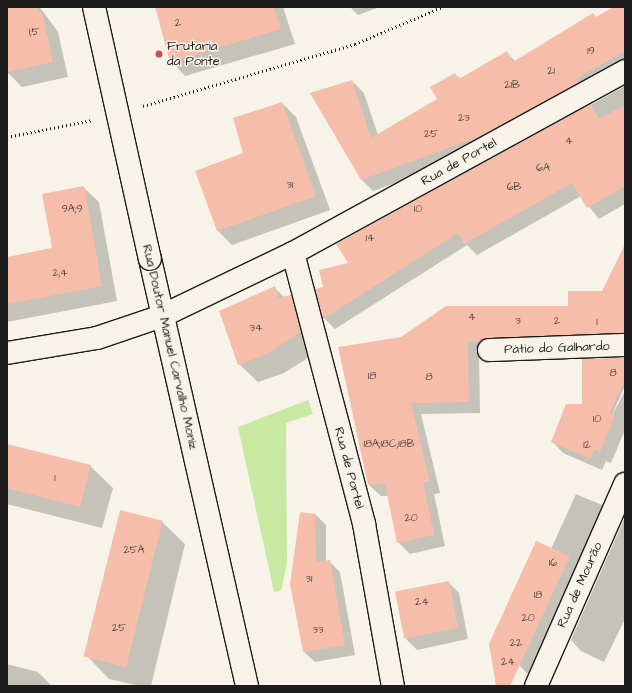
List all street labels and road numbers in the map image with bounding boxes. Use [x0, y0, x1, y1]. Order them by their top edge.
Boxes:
street label: Rua de Portel [419, 135, 499, 189]
street label: Rua Doutor Manuel Carvalho Moniz [139, 243, 201, 451]
street label: Pátio do Galhardo [504, 338, 610, 358]
street label: Rua de Portel [331, 426, 367, 510]
street label: Rua de Mourão [554, 540, 606, 630]

